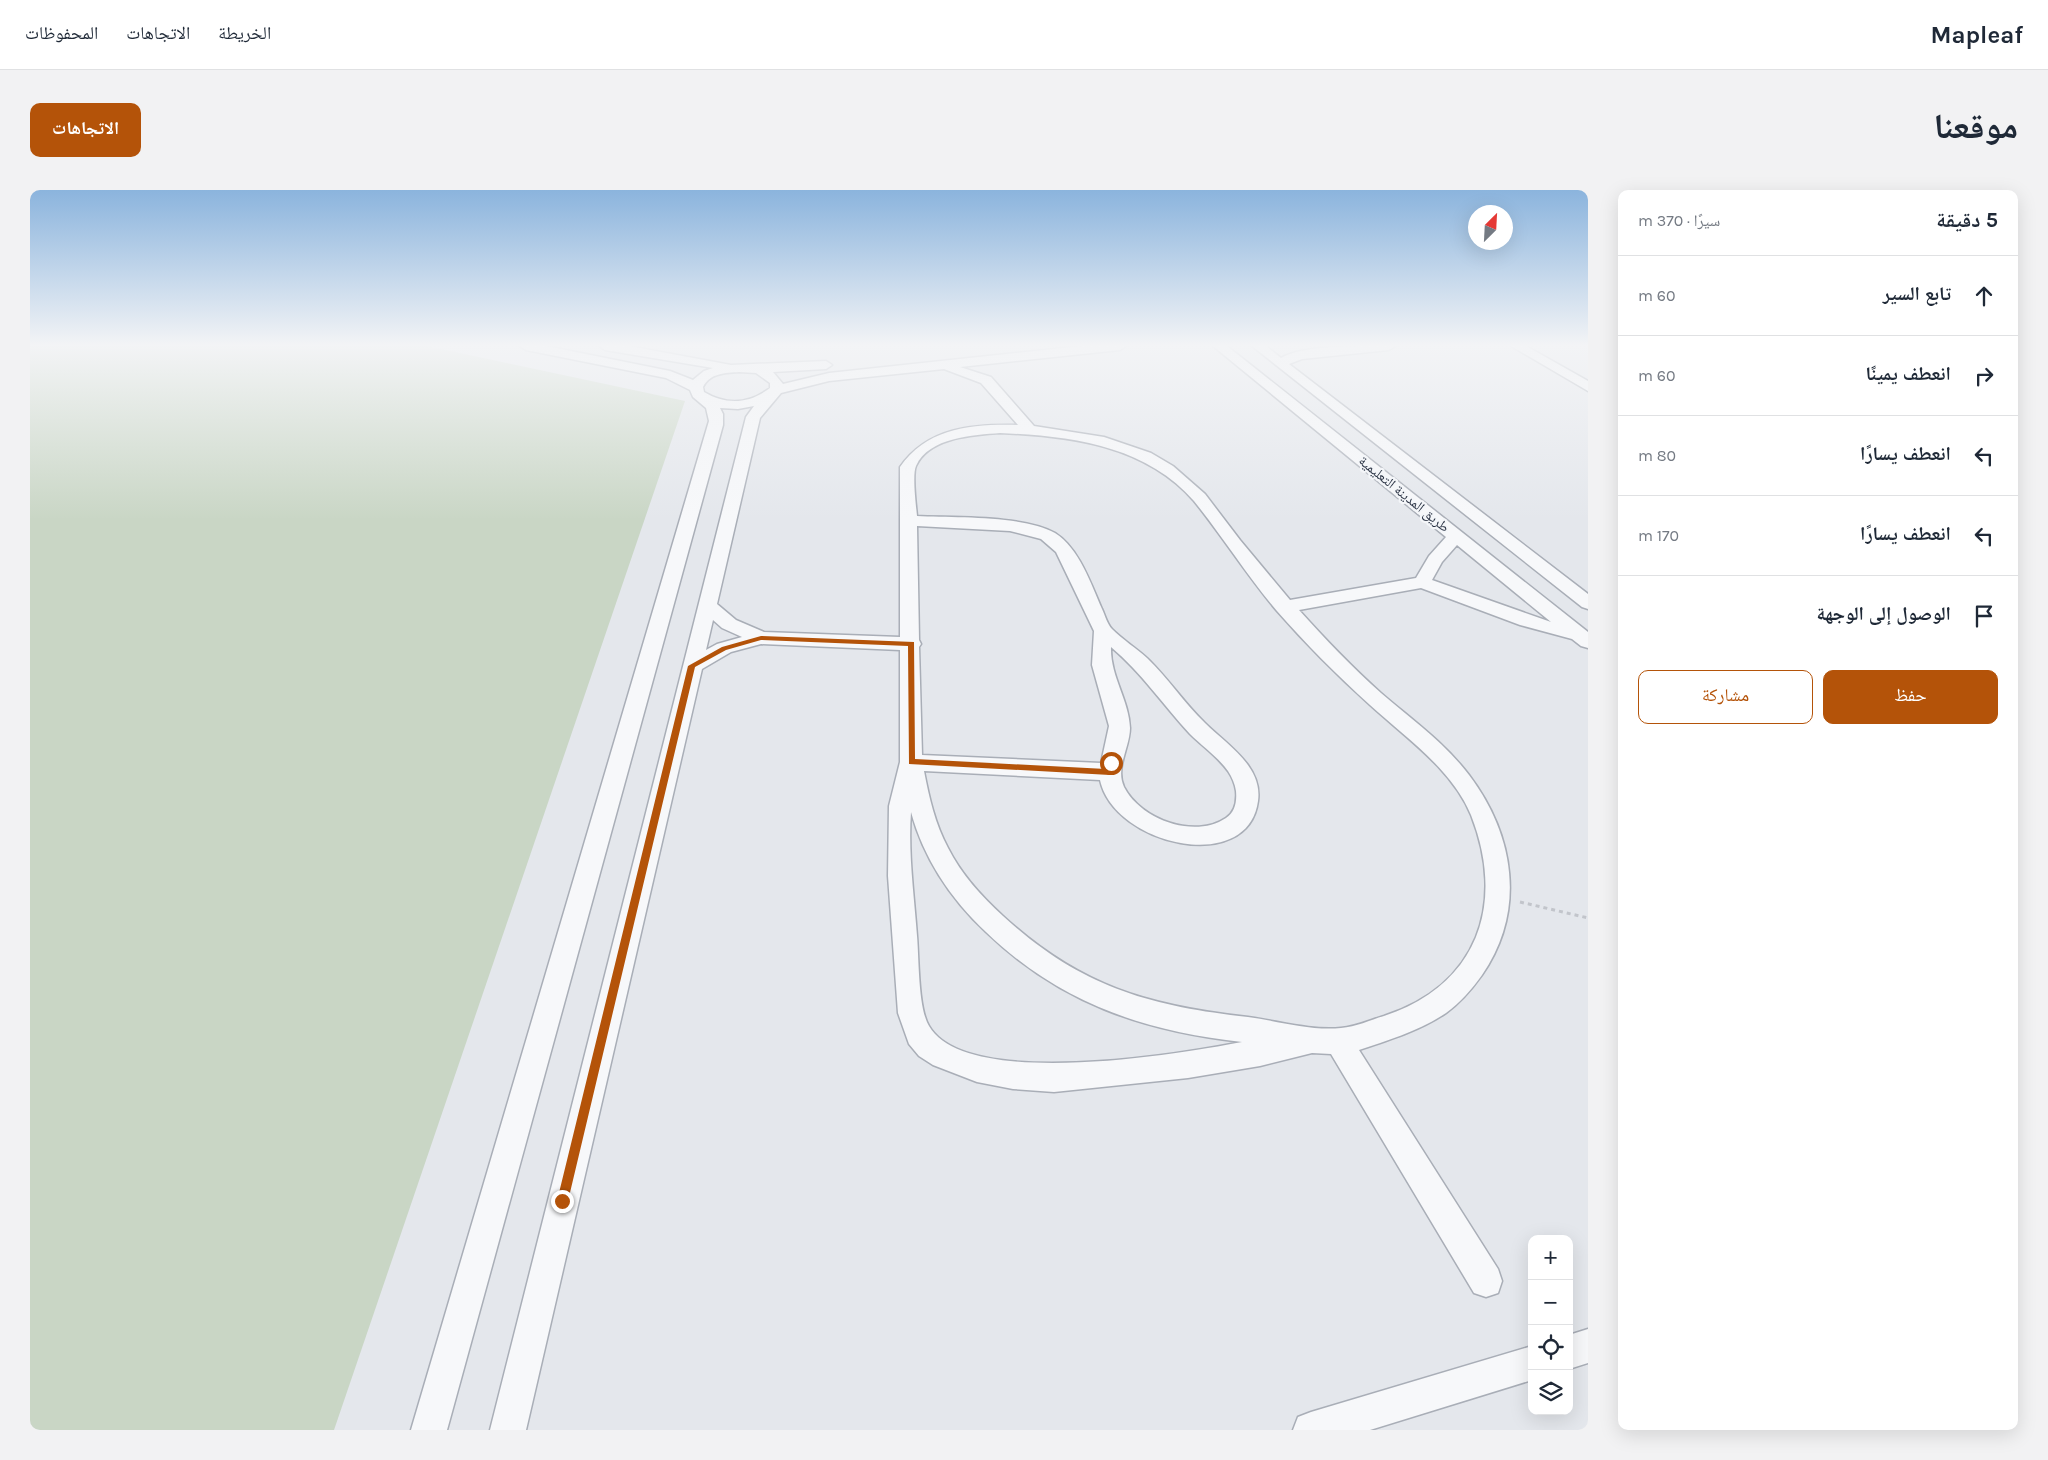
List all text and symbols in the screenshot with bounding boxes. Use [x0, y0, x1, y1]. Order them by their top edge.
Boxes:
text: Mapleaf [1930, 21, 2023, 49]
text: المحفوظات [25, 22, 98, 44]
text: الاتجاهات [126, 22, 190, 44]
text: الخريطة [218, 22, 271, 44]
button: الاتجاهات [30, 103, 141, 157]
text: موقعنا [1933, 106, 2018, 147]
north arrow [1468, 205, 1513, 250]
text: 5 دقيقة [1936, 208, 1998, 232]
text: سيرًا · 370 m [1638, 211, 1720, 230]
icon: ahead [1970, 282, 1998, 310]
text: تابع السير [1883, 283, 1951, 305]
text: 60 m [1638, 286, 1675, 305]
icon: right [1970, 362, 1998, 390]
text: انعطف يمينًا [1866, 363, 1951, 385]
text: 60 m [1638, 366, 1675, 385]
icon: left [1970, 442, 1998, 470]
text: انعطف يسارًا [1860, 443, 1951, 465]
text: 80 m [1638, 446, 1676, 465]
street label: طريق المدينة التعليمية [1354, 452, 1453, 537]
icon: left [1970, 522, 1998, 550]
text: انعطف يسارًا [1860, 523, 1951, 545]
text: 170 m [1638, 526, 1679, 545]
icon: arrive [1970, 602, 1998, 630]
text: الوصول إلى الوجهة [1816, 603, 1951, 625]
button: مشاركة [1638, 670, 1813, 724]
button: حفظ [1823, 670, 1998, 724]
route start [1100, 752, 1123, 775]
route end [551, 1190, 574, 1213]
map controls [1528, 1235, 1573, 1415]
button: + [1528, 1235, 1573, 1280]
button: − [1528, 1280, 1573, 1325]
button: locate [1528, 1325, 1573, 1370]
button: layers [1528, 1370, 1573, 1415]

